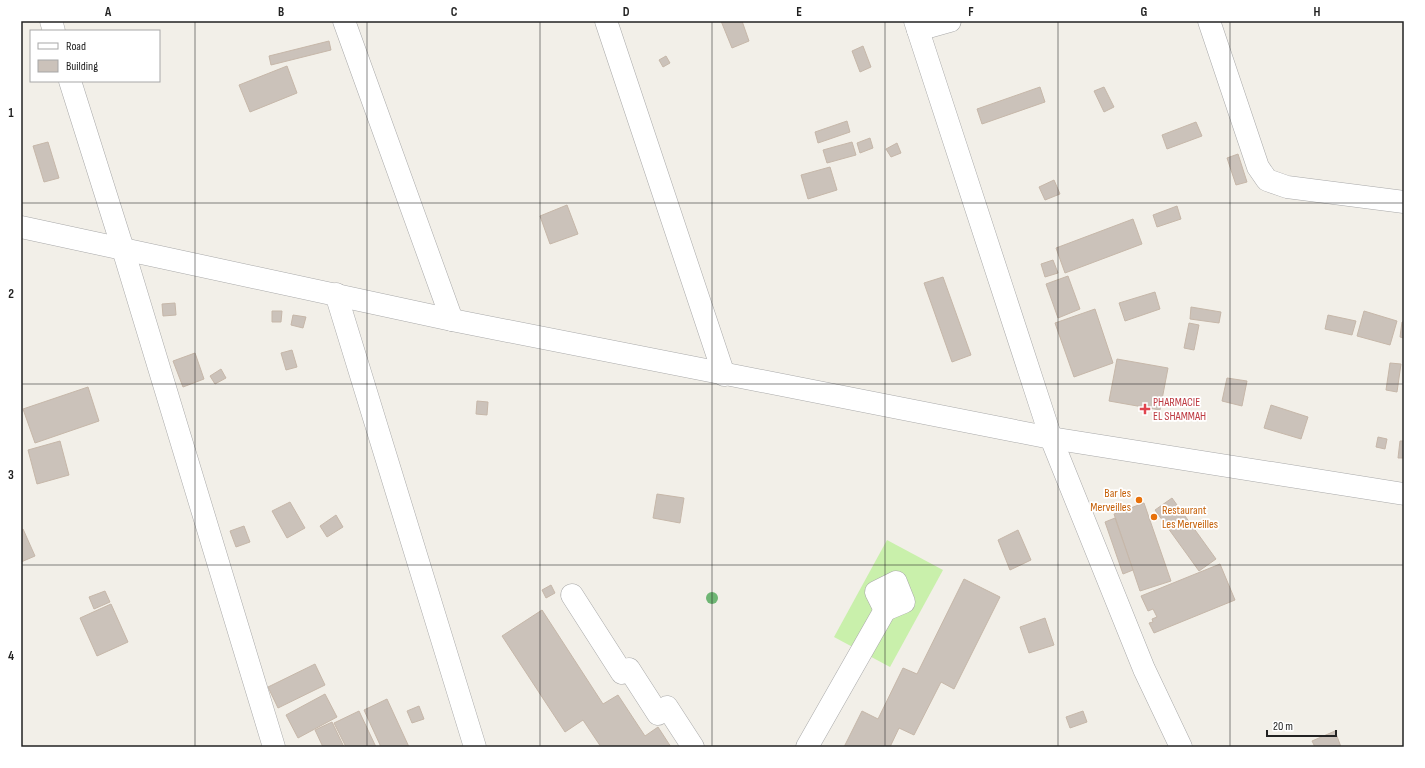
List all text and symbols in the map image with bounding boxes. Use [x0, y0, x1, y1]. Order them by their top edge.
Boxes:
text: A [104, 4, 112, 20]
text: B [278, 4, 284, 20]
text: C [451, 4, 458, 20]
text: D [623, 4, 630, 20]
text: E [796, 4, 802, 20]
text: F [968, 4, 974, 20]
text: G [1141, 4, 1148, 20]
text: H [1314, 4, 1321, 20]
legend [30, 30, 160, 82]
text: Road [66, 39, 86, 54]
text: Building [66, 59, 98, 74]
text: 1 [8, 105, 14, 121]
text: 2 [8, 286, 14, 302]
place label: PHARMACIE EL SHAMMAH [1153, 395, 1206, 424]
marker: PHARMACIE EL SHAMMAH [1140, 404, 1150, 414]
text: 3 [8, 467, 14, 483]
place label: Bar les Merveilles [1090, 486, 1131, 515]
marker: Bar les Merveilles [1134, 495, 1144, 505]
place label: Restaurant Les Merveilles [1162, 503, 1218, 532]
marker: Restaurant Les Merveilles [1149, 512, 1159, 522]
text: 4 [8, 648, 14, 664]
scale bar [1267, 712, 1336, 738]
text: 20 m [1273, 719, 1293, 734]

